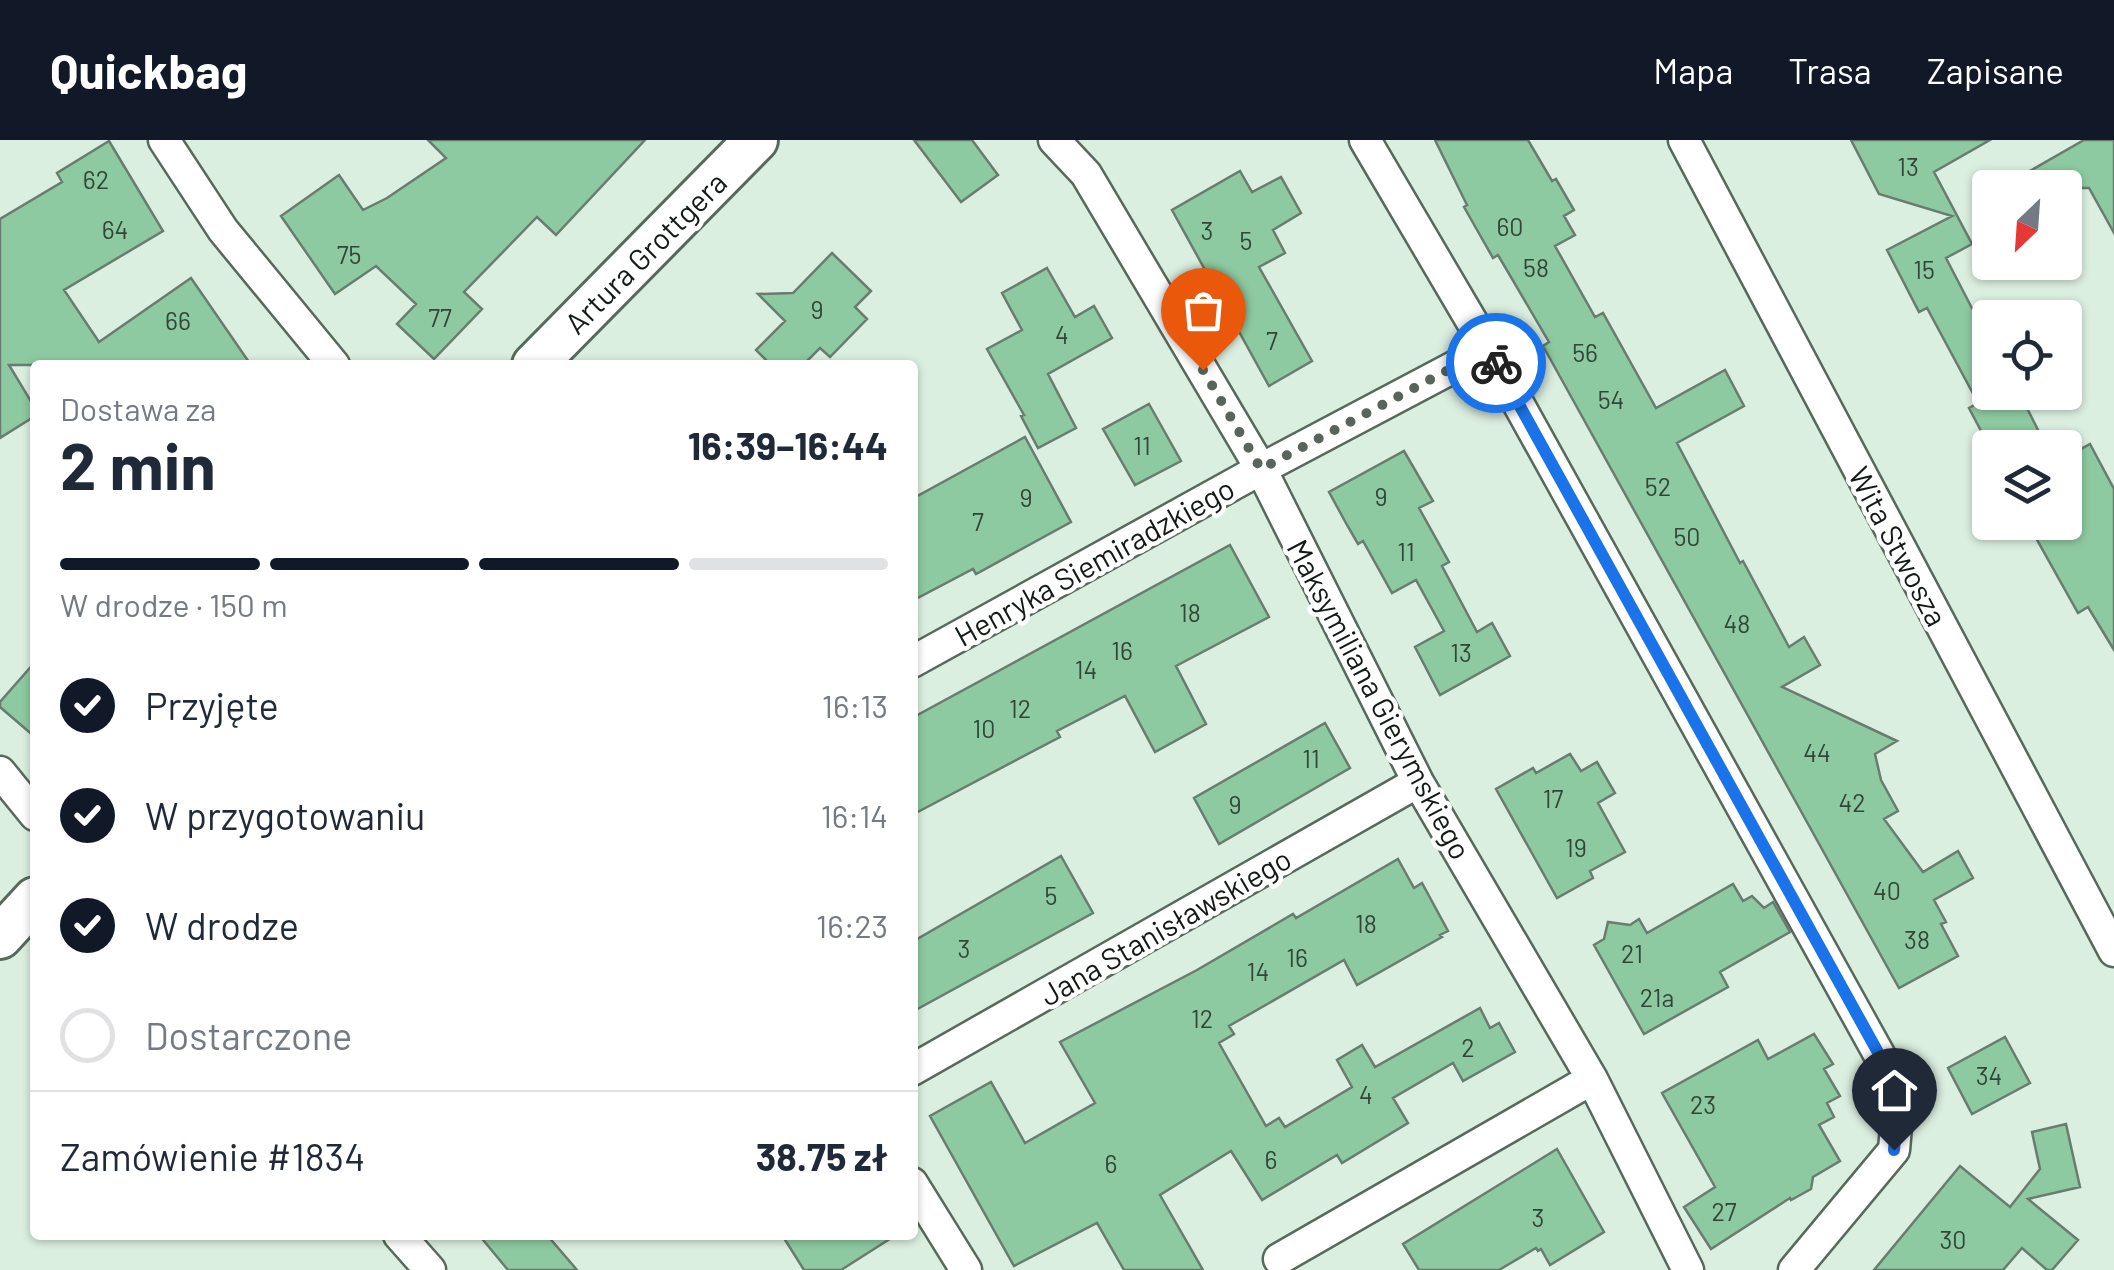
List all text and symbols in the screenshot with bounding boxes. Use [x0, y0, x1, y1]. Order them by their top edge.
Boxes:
text: Quickbag [50, 41, 247, 99]
text: Mapa [1653, 49, 1733, 91]
text: Trasa [1788, 49, 1872, 91]
text: Zapisane [1927, 49, 2064, 91]
house number: 13 [1897, 151, 1919, 181]
house number: 62 [83, 164, 109, 194]
street label: Artura Grottgera [557, 164, 733, 340]
north arrow [1972, 170, 2082, 280]
map controls [1972, 170, 2082, 540]
house number: 60 [1496, 211, 1524, 241]
house number: 64 [102, 214, 128, 244]
house number: 3 [1201, 215, 1213, 245]
house number: 5 [1240, 225, 1252, 255]
house number: 75 [337, 239, 361, 269]
house number: 58 [1523, 252, 1549, 282]
house number: 15 [1913, 254, 1935, 284]
pin [1161, 268, 1246, 371]
icon: bag [1176, 283, 1231, 338]
house number: 9 [810, 294, 824, 324]
button: locate [1972, 300, 2082, 410]
house number: 77 [428, 302, 452, 332]
house number: 66 [165, 305, 191, 335]
courier [1446, 313, 1546, 413]
house number: 4 [1055, 319, 1069, 349]
house number: 7 [1266, 325, 1278, 355]
icon: bike [1469, 336, 1524, 391]
house number: 56 [1572, 337, 1598, 367]
house number: 54 [1598, 384, 1624, 414]
text: Dostawa za [60, 389, 216, 427]
text: 16:39–16:44 [688, 422, 888, 468]
text: 2 min [60, 425, 216, 503]
house number: 11 [1133, 430, 1151, 460]
button: layers [1972, 430, 2082, 540]
street label: Wita Stwosza [1842, 460, 1956, 632]
street label: Henryka Siemiradzkiego [948, 469, 1240, 653]
house number: 52 [1645, 471, 1671, 501]
house number: 9 [1374, 481, 1388, 511]
house number: 9 [1019, 482, 1033, 512]
house number: 7 [972, 506, 984, 536]
house number: 50 [1674, 521, 1700, 551]
street label: Maksymiliana Gierymskiego [1280, 533, 1480, 865]
house number: 11 [1397, 536, 1415, 566]
text: W drodze · 150 m [60, 585, 288, 623]
house number: 18 [1179, 597, 1201, 627]
house number: 48 [1724, 608, 1750, 638]
house number: 16 [1111, 635, 1133, 665]
house number: 13 [1450, 637, 1472, 667]
house number: 14 [1075, 654, 1097, 684]
icon: check [60, 678, 115, 733]
text: Przyjęte [145, 682, 279, 728]
text: 16:13 [822, 686, 888, 724]
house number: 12 [1009, 693, 1031, 723]
house number: 10 [973, 713, 995, 743]
house number: 44 [1803, 737, 1831, 767]
house number: 11 [1302, 743, 1320, 773]
house number: 17 [1543, 783, 1563, 813]
house number: 42 [1838, 787, 1866, 817]
icon: check [60, 788, 115, 843]
house number: 9 [1228, 789, 1242, 819]
text: W przygotowaniu [145, 792, 425, 838]
text: 16:14 [821, 796, 888, 834]
house number: 19 [1565, 832, 1587, 862]
street label: Jana Stanisławskiego [1033, 839, 1297, 1013]
house number: 40 [1873, 875, 1901, 905]
house number: 5 [1045, 880, 1057, 910]
icon: check [60, 898, 115, 953]
text: W drodze [145, 902, 299, 948]
text: 16:23 [816, 906, 888, 944]
house number: 18 [1355, 908, 1377, 938]
house number: 38 [1904, 924, 1930, 954]
house number: 3 [958, 933, 970, 963]
house number: 21 [1621, 938, 1643, 968]
house number: 16 [1286, 942, 1308, 972]
house number: 14 [1247, 956, 1269, 986]
house number: 21a [1640, 982, 1674, 1012]
house number: 12 [1191, 1003, 1213, 1033]
text: Dostarczone [145, 1012, 352, 1058]
house number: 2 [1461, 1032, 1475, 1062]
pin [1852, 1048, 1937, 1151]
house number: 34 [1976, 1060, 2002, 1090]
icon: home [1867, 1063, 1922, 1118]
house number: 4 [1359, 1079, 1373, 1109]
house number: 23 [1690, 1089, 1716, 1119]
text: Zamówienie #1834 [60, 1133, 365, 1179]
text: 38.75 zł [756, 1133, 888, 1179]
house number: 6 [1265, 1144, 1277, 1174]
house number: 6 [1105, 1148, 1117, 1178]
house number: 27 [1711, 1196, 1737, 1226]
house number: 3 [1532, 1202, 1544, 1232]
house number: 30 [1939, 1224, 1967, 1254]

